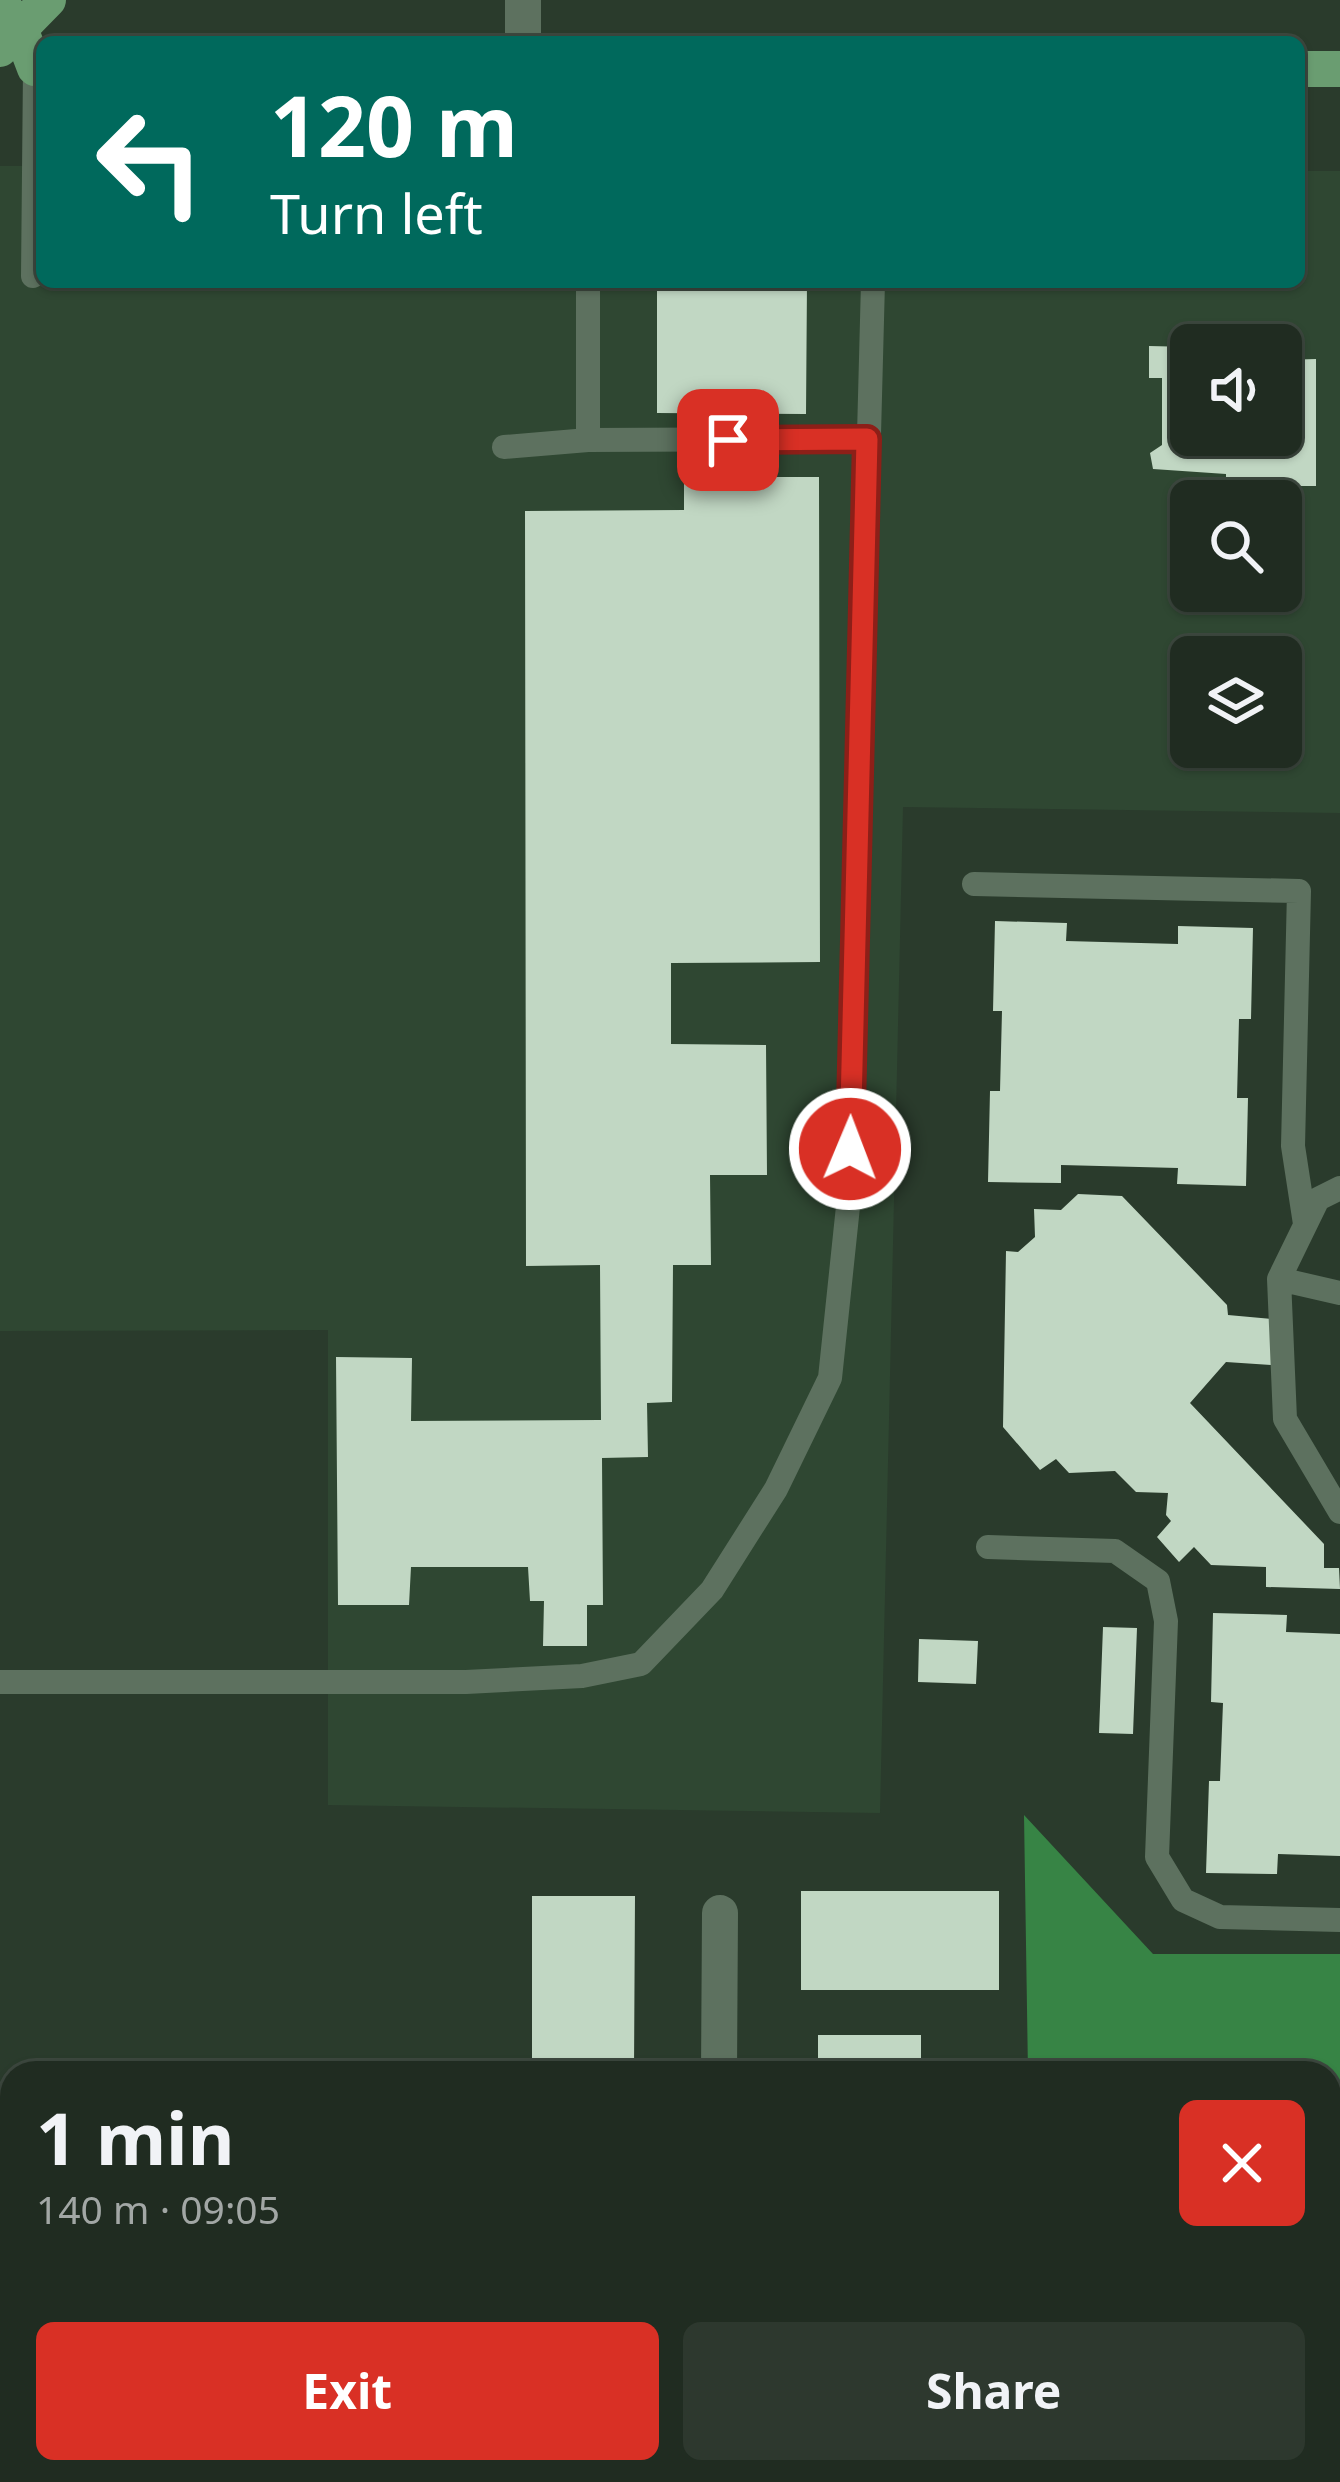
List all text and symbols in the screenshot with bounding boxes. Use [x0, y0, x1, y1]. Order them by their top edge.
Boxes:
text: 120 m [270, 67, 518, 182]
icon: left [72, 84, 228, 240]
text: Turn left [270, 176, 483, 250]
map controls [1170, 324, 1302, 768]
button: sound [1170, 324, 1302, 456]
pin [677, 389, 779, 491]
icon: arrive [695, 407, 761, 473]
button: search [1170, 480, 1302, 612]
button: layers [1170, 636, 1302, 768]
position arrow [787, 1086, 913, 1212]
text: 1 min [36, 2088, 234, 2186]
button: close [1179, 2100, 1305, 2226]
text: 140 m · 09:05 [36, 2182, 280, 2235]
button: Exit [36, 2322, 659, 2460]
button: Share [683, 2322, 1305, 2460]

